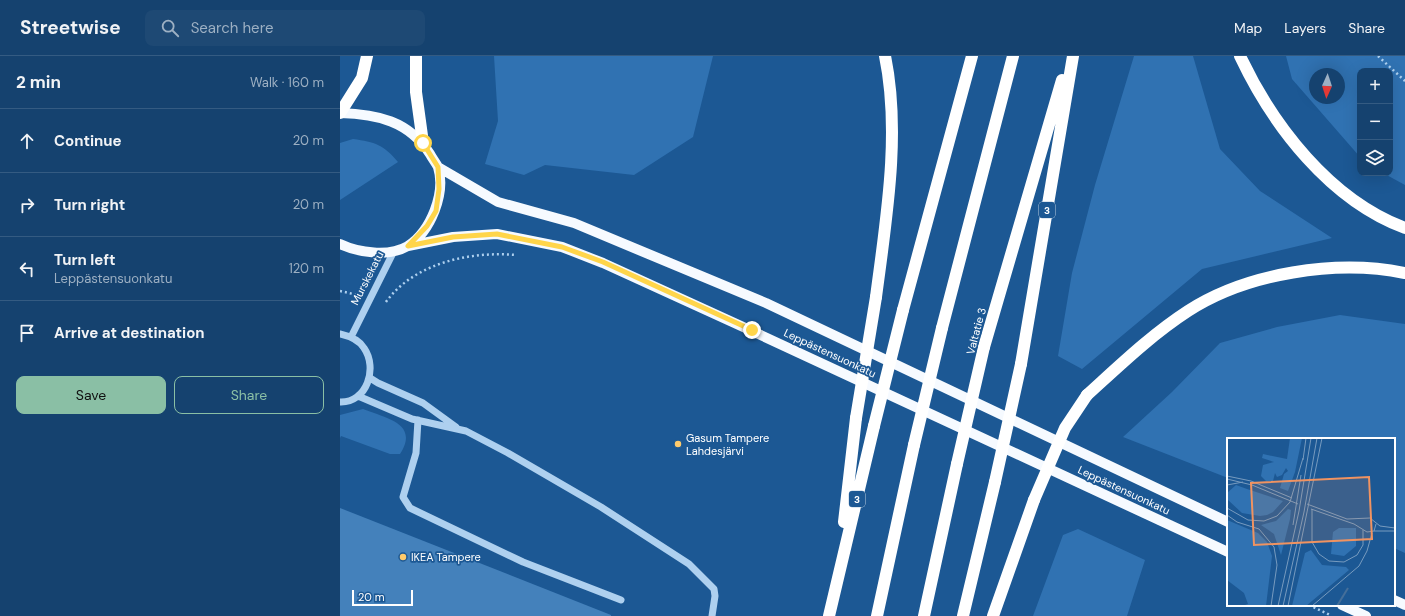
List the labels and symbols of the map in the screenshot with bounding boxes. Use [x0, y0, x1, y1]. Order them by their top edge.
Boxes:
north arrow [1309, 68, 1345, 104]
route start [414, 134, 432, 152]
road number: 3 [1039, 202, 1055, 218]
street label: Murskekatu [347, 249, 387, 307]
street label: Valtatie 3 [963, 306, 989, 356]
route end [743, 321, 761, 339]
street label: Leppästensuonkatu [782, 325, 878, 381]
place label: Gasum Tampere Lahdesjärvi [686, 431, 769, 458]
inset map [1227, 438, 1395, 606]
marker: Gasum Tampere Lahdesjärvi [673, 439, 683, 449]
street label: Leppästensuonkatu [1076, 462, 1172, 518]
road number: 3 [849, 491, 865, 507]
place label: IKEA Tampere [411, 550, 481, 564]
marker: IKEA Tampere [398, 552, 408, 562]
scale bar [352, 588, 413, 607]

